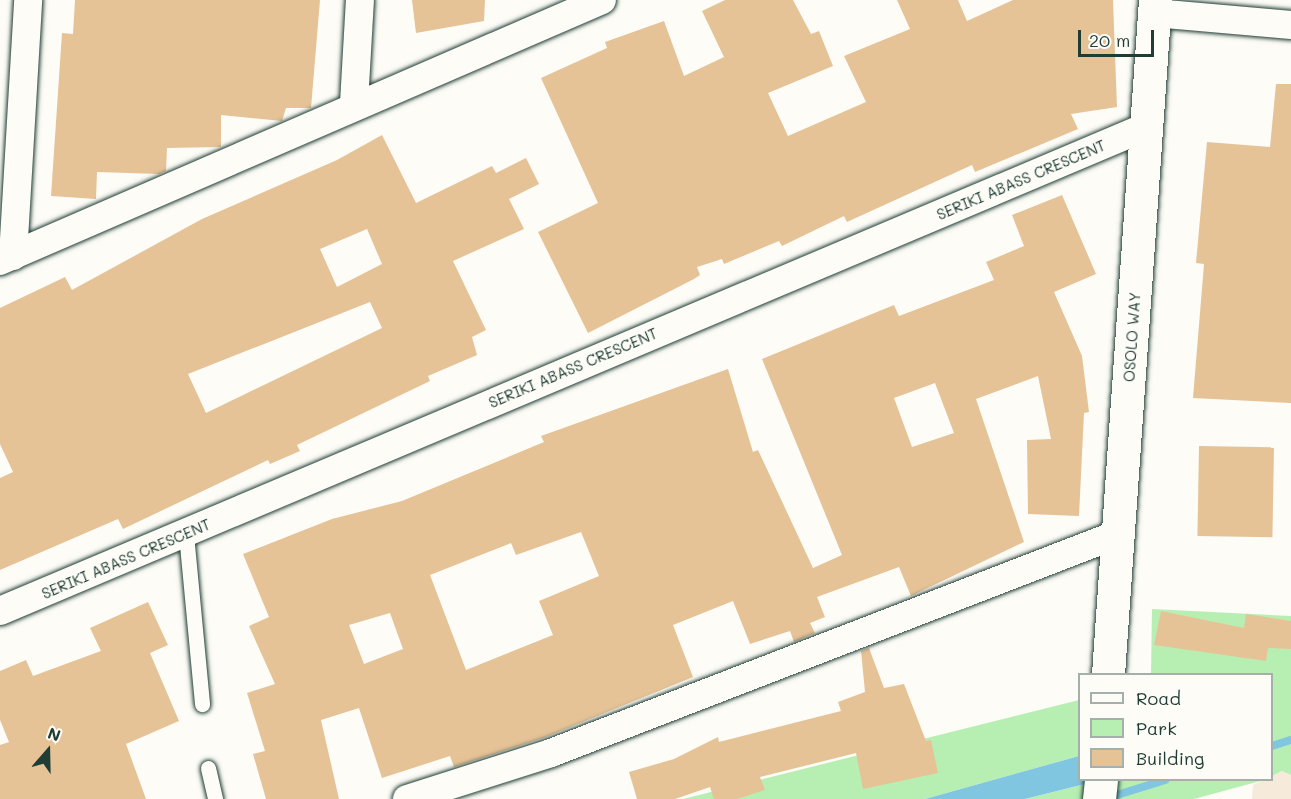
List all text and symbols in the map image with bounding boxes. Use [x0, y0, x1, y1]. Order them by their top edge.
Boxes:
scale bar [1081, 18, 1158, 56]
text: 20 m [1089, 28, 1130, 52]
street label: SERIKI ABASS CRESCENT [934, 136, 1108, 224]
street label: OSOLO WAY [1120, 291, 1144, 383]
street label: SERIKI ABASS CRESCENT [486, 324, 660, 412]
street label: SERIKI ABASS CRESCENT [39, 515, 213, 603]
legend [1078, 673, 1273, 781]
text: Road [1136, 686, 1181, 710]
text: Park [1136, 716, 1177, 740]
north arrow [18, 721, 78, 781]
text: N [45, 722, 64, 746]
text: Building [1136, 746, 1204, 770]

